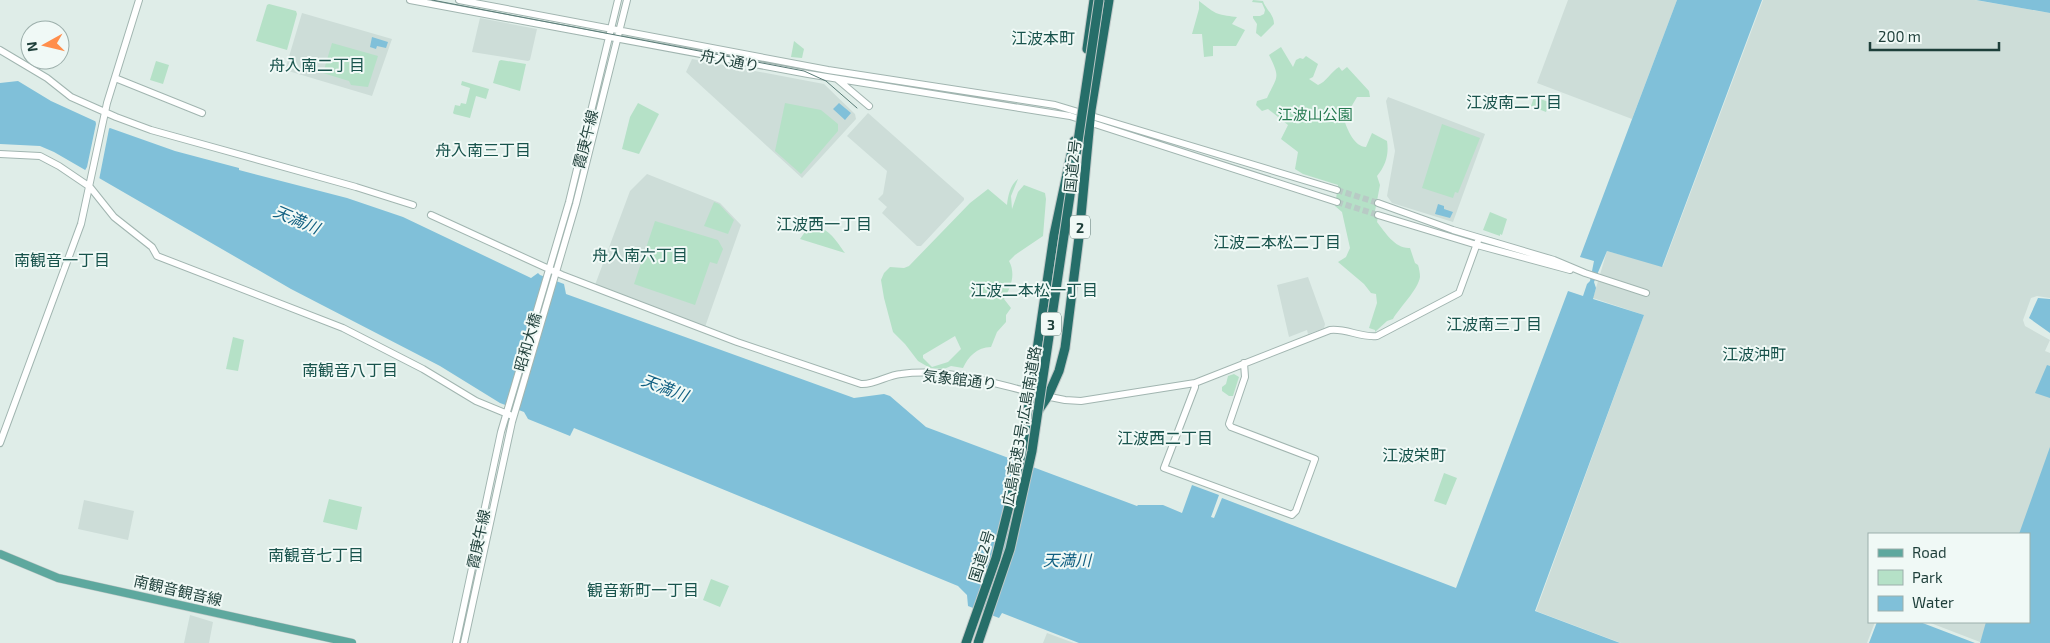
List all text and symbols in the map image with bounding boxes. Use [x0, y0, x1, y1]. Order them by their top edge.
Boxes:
north arrow [20, 20, 70, 70]
scale bar [1870, 20, 1999, 52]
text: 200 m [1878, 27, 1921, 45]
district label: 江波本町 [1011, 28, 1075, 47]
text: N [23, 41, 41, 53]
street label: 舟入通り [699, 45, 761, 75]
district label: 舟入南二丁目 [269, 55, 365, 74]
district label: 江波南二丁目 [1466, 92, 1562, 111]
park label: 江波山公園 [1277, 105, 1353, 123]
street label: 霞庚午線 [569, 108, 601, 170]
street label: 国道2号 [1060, 138, 1084, 194]
district label: 舟入南三丁目 [435, 140, 531, 159]
water label: 天満川 [271, 201, 325, 238]
district label: 江波西一丁目 [776, 214, 872, 233]
road number: 2 [1070, 216, 1090, 238]
district label: 江波二本松二丁目 [1213, 232, 1341, 251]
district label: 舟入南六丁目 [592, 245, 688, 264]
district label: 南観音一丁目 [14, 250, 110, 269]
district label: 江波二本松一丁目 [970, 280, 1098, 299]
street label: 昭和大橋 [510, 311, 544, 373]
road number: 3 [1041, 312, 1061, 336]
district label: 江波南三丁目 [1446, 314, 1542, 333]
district label: 江波沖町 [1722, 344, 1786, 363]
street label: 広島高速3号;広島南道路 [998, 345, 1044, 507]
district label: 南観音八丁目 [302, 360, 398, 379]
street label: 気象館通り [922, 365, 998, 393]
water label: 天満川 [639, 370, 693, 405]
district label: 江波西二丁目 [1117, 428, 1213, 447]
district label: 江波栄町 [1382, 445, 1446, 464]
street label: 霞庚午線 [463, 508, 493, 570]
street label: 国道2号 [965, 528, 997, 584]
legend [1868, 533, 2030, 623]
text: Road [1912, 543, 1947, 561]
district label: 南観音七丁目 [268, 545, 364, 564]
water label: 天満川 [1043, 550, 1093, 569]
text: Park [1912, 568, 1943, 586]
street label: 南観音観音線 [132, 571, 224, 609]
district label: 観音新町一丁目 [587, 580, 699, 599]
text: Water [1912, 593, 1954, 611]

